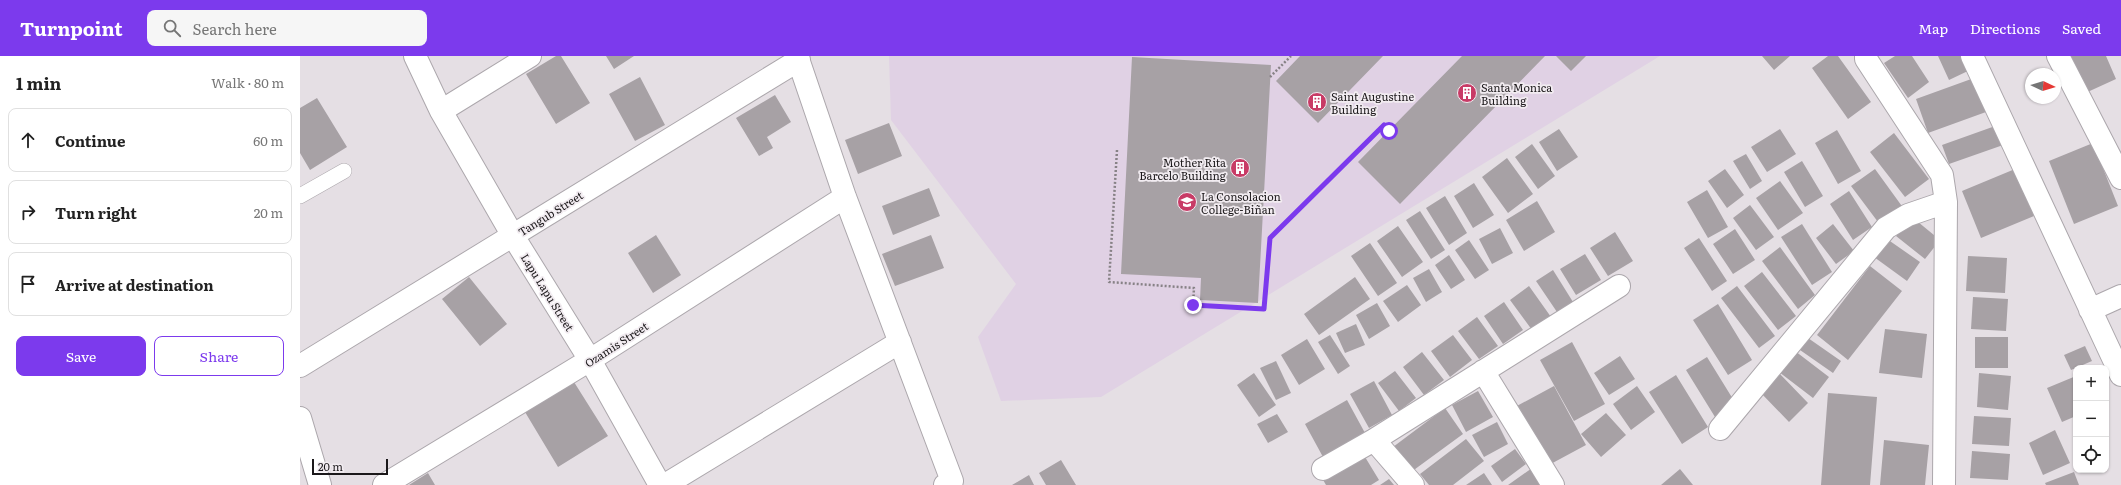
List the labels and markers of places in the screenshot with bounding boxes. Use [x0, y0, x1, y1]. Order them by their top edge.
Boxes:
place label: Santa Monica Building [1481, 79, 1552, 108]
building icon: Santa Monica Building [1456, 82, 1478, 104]
place label: Saint Augustine Building [1331, 88, 1415, 117]
building icon: Saint Augustine Building [1306, 91, 1328, 113]
place label: Mother Rita Barcelo Building [1139, 154, 1227, 183]
building icon: Mother Rita Barcelo Building [1229, 157, 1251, 179]
place label: La Consolacion College-Biñan [1201, 188, 1281, 217]
school or university icon: La Consolacion College-Biñan [1176, 191, 1198, 213]

